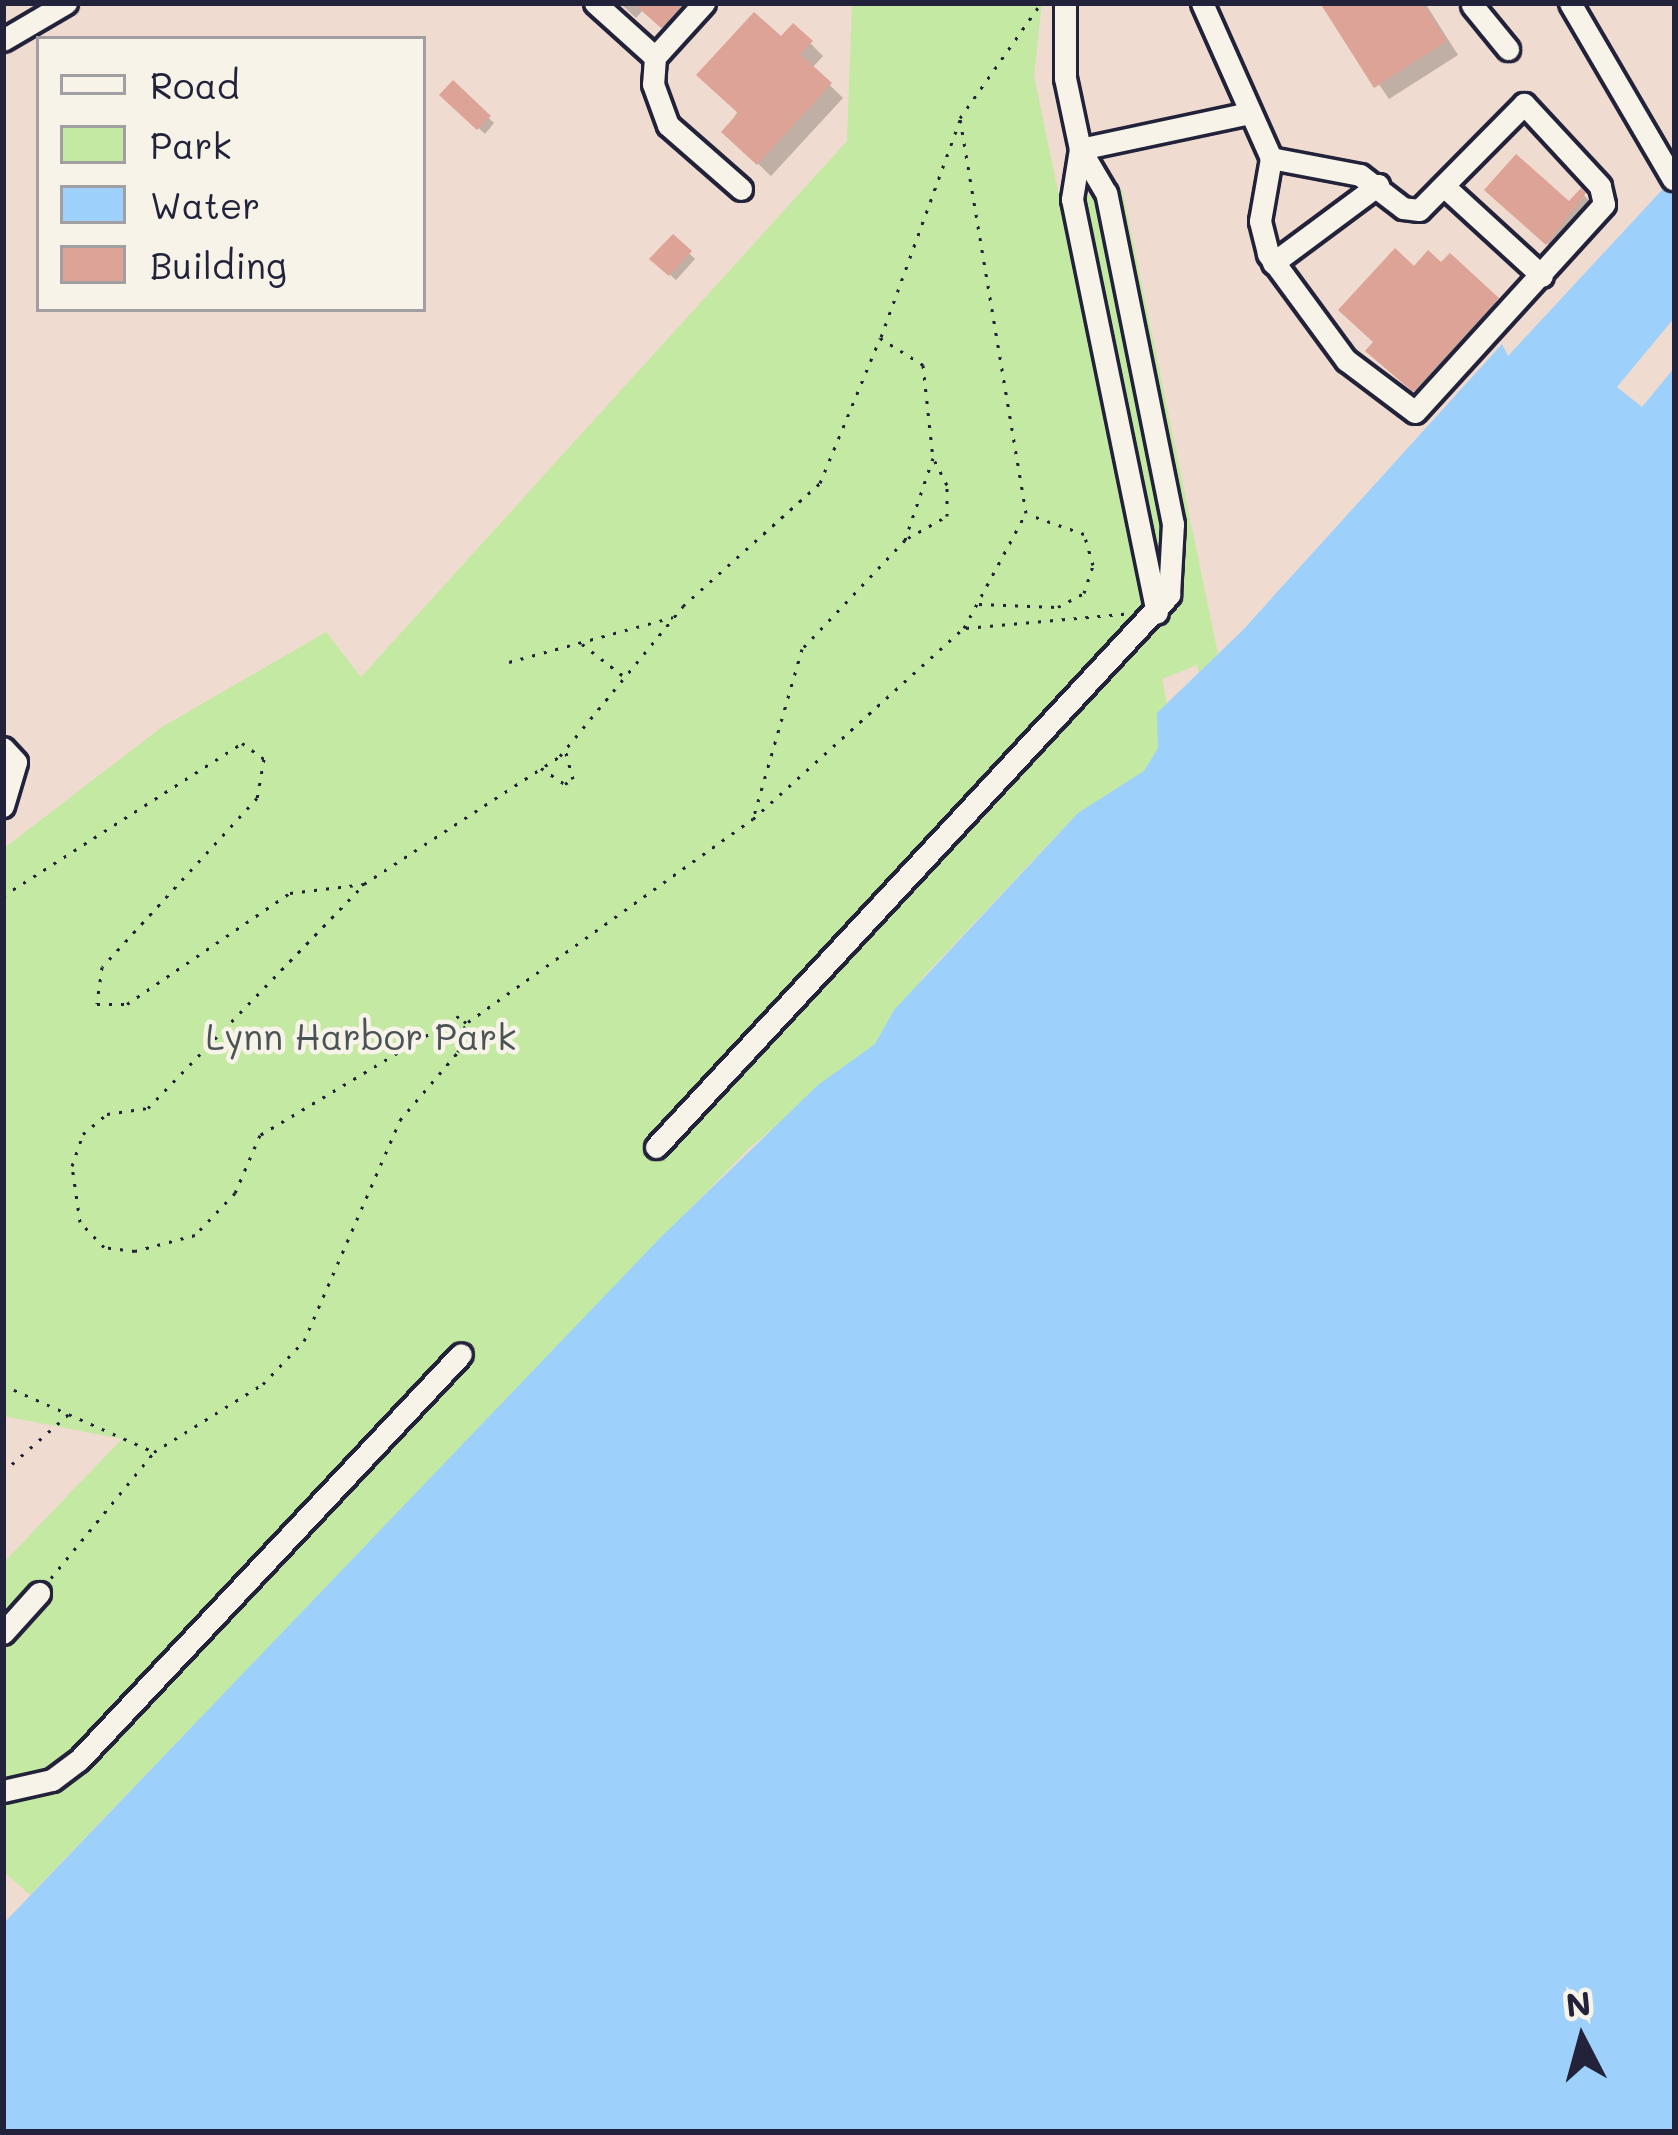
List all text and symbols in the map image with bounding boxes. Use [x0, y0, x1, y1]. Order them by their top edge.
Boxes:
legend [36, 36, 426, 312]
text: Road [150, 61, 240, 108]
text: Park [150, 121, 232, 168]
text: Water [150, 181, 260, 228]
text: Building [150, 241, 287, 288]
park label: Lynn Harbor Park [206, 1014, 516, 1058]
north arrow [1522, 1979, 1642, 2099]
text: N [1563, 1980, 1593, 2025]

